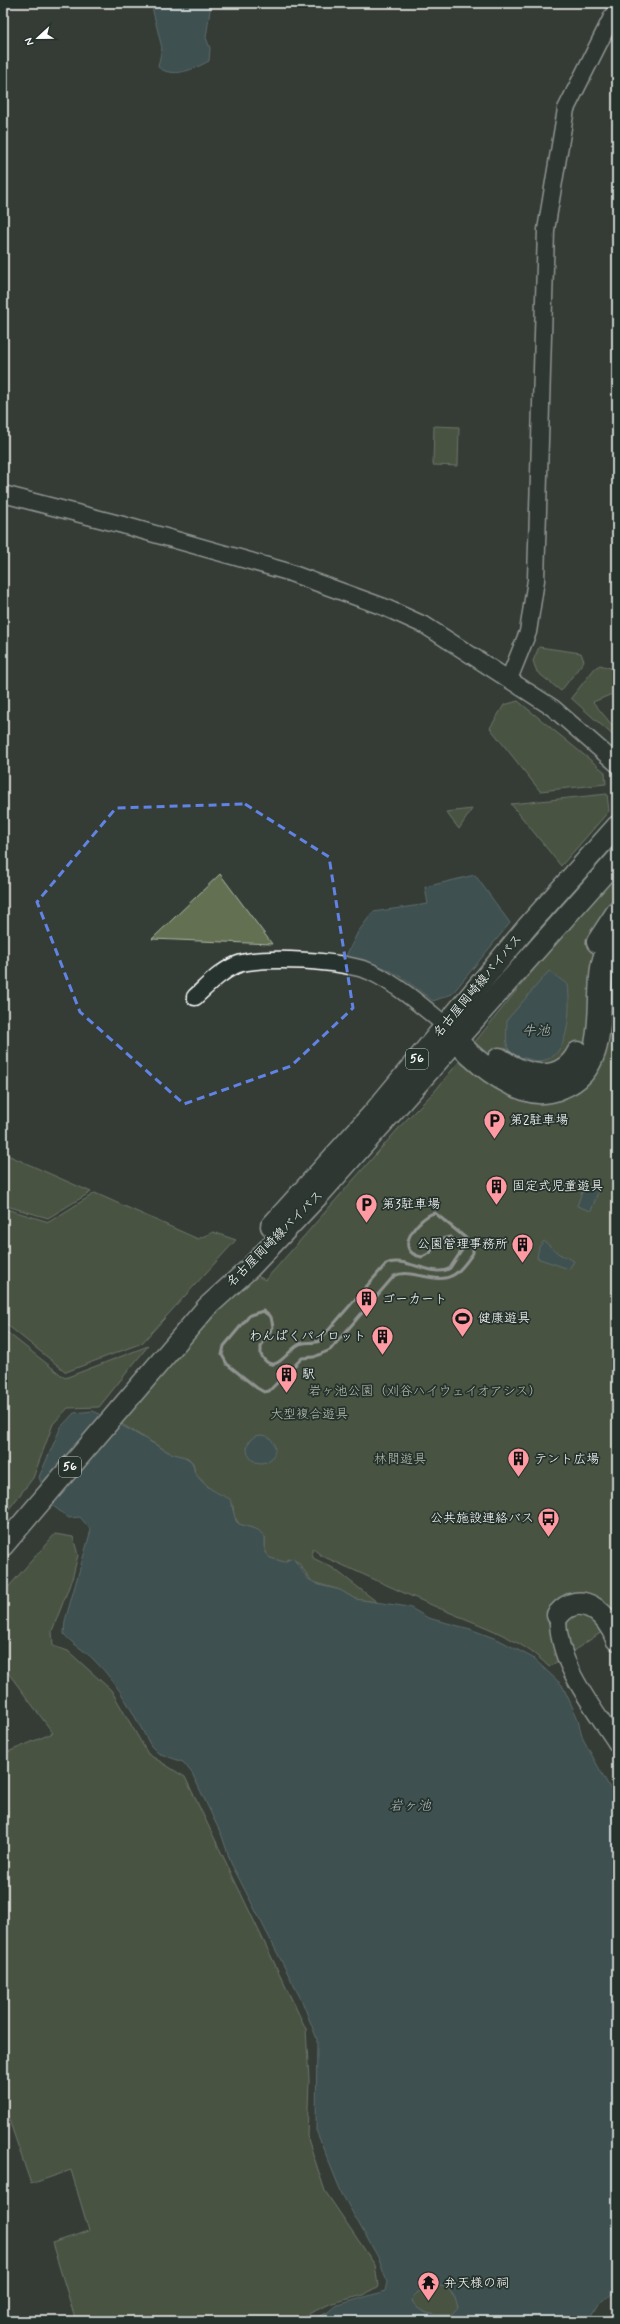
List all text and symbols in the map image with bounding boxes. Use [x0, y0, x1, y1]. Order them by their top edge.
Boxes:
north arrow [18, 18, 58, 58]
text: N [22, 35, 38, 47]
street label: 名古屋岡崎線バイパス [430, 931, 526, 1041]
water label: 牛池 [522, 1022, 551, 1040]
road number: 56 [406, 1049, 428, 1069]
parking icon: 第2駐車場 [482, 1107, 508, 1140]
place label: 第2駐車場 [510, 1112, 568, 1129]
building icon: 固定式児童遊具 [483, 1173, 509, 1206]
place label: 固定式児童遊具 [512, 1178, 603, 1195]
street label: 名古屋岡崎線バイパス [223, 1187, 327, 1291]
parking icon: 第3駐車場 [353, 1191, 379, 1224]
place label: 第3駐車場 [382, 1196, 440, 1213]
building icon: 公園管理事務所 [510, 1231, 536, 1264]
place label: 公園管理事務所 [417, 1236, 508, 1253]
building icon: ゴーカート [354, 1286, 380, 1319]
place label: ゴーカート [382, 1291, 447, 1308]
sports icon: 健康遊具 [450, 1305, 476, 1338]
place label: 健康遊具 [478, 1310, 530, 1327]
building icon: わんぱくパイロット [369, 1323, 395, 1356]
place label: わんぱくパイロット [249, 1328, 366, 1345]
building icon: 駅 [273, 1361, 299, 1394]
place label: 駅 [302, 1366, 315, 1383]
park label: 岩ヶ池公園（刈谷ハイウェイオアシス） [308, 1383, 542, 1400]
park label: 大型複合遊具 [270, 1406, 348, 1423]
building icon: テント広場 [505, 1446, 531, 1479]
park label: 林間遊具 [374, 1451, 426, 1468]
place label: テント広場 [534, 1451, 599, 1468]
road number: 56 [59, 1457, 81, 1477]
bus stop icon: 公共施設連絡バス [536, 1505, 562, 1538]
place label: 公共施設連絡バス [430, 1510, 534, 1527]
water label: 岩ヶ池 [389, 1797, 432, 1815]
temple icon: 弁天様の祠 [416, 2270, 442, 2303]
place label: 弁天様の祠 [444, 2275, 509, 2292]

